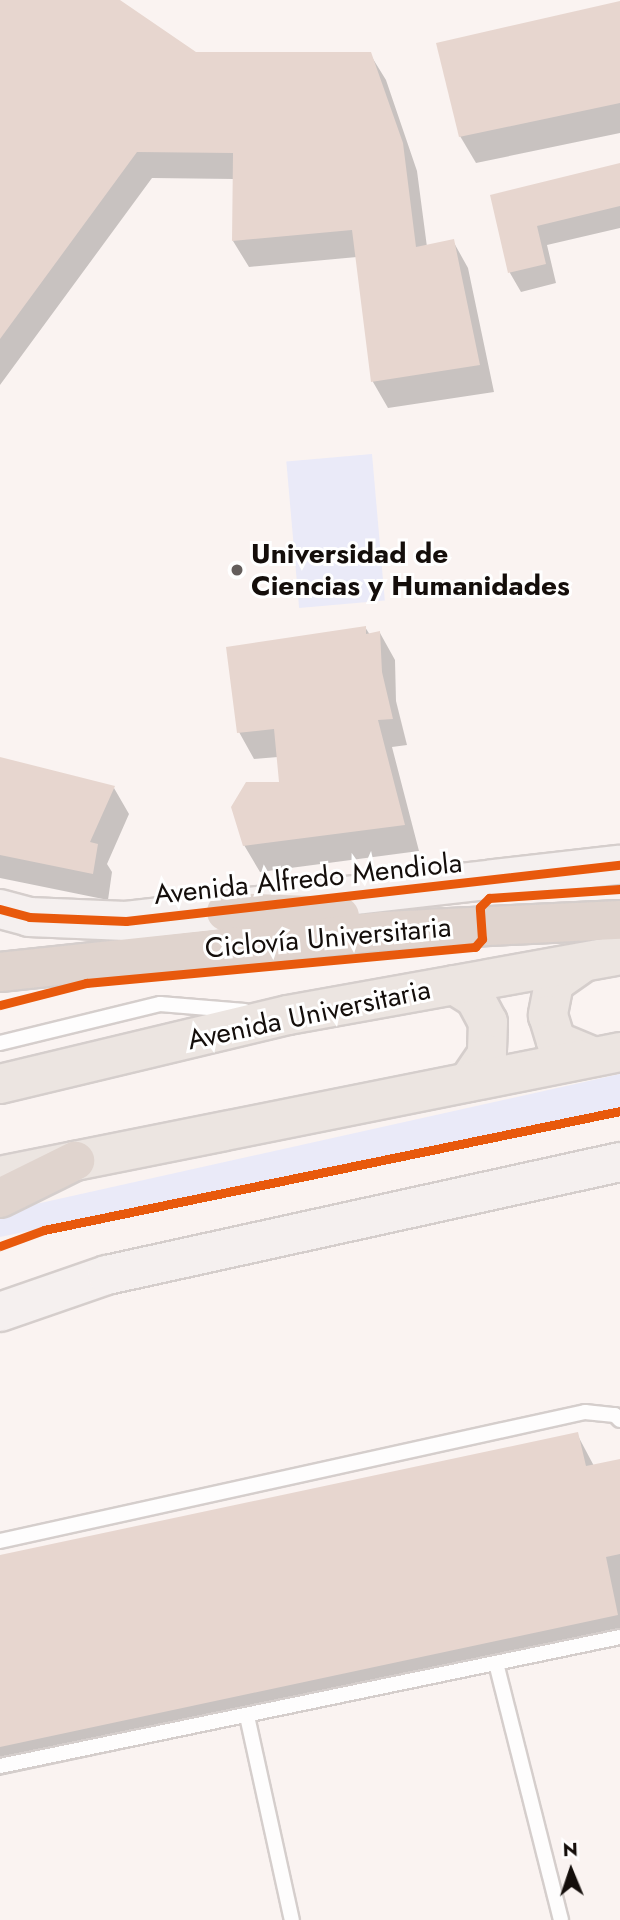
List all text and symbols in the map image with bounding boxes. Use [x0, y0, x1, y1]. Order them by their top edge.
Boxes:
place label: Universidad de Ciencias y Humanidades [251, 537, 570, 603]
marker: Universidad de Ciencias y Humanidades [229, 562, 245, 578]
street label: Avenida Alfredo Mendiola [152, 846, 464, 912]
street label: Ciclovía Universitaria [203, 910, 453, 966]
street label: Avenida Universitaria [184, 973, 434, 1057]
north arrow [536, 1836, 606, 1906]
text: N [562, 1836, 578, 1863]

